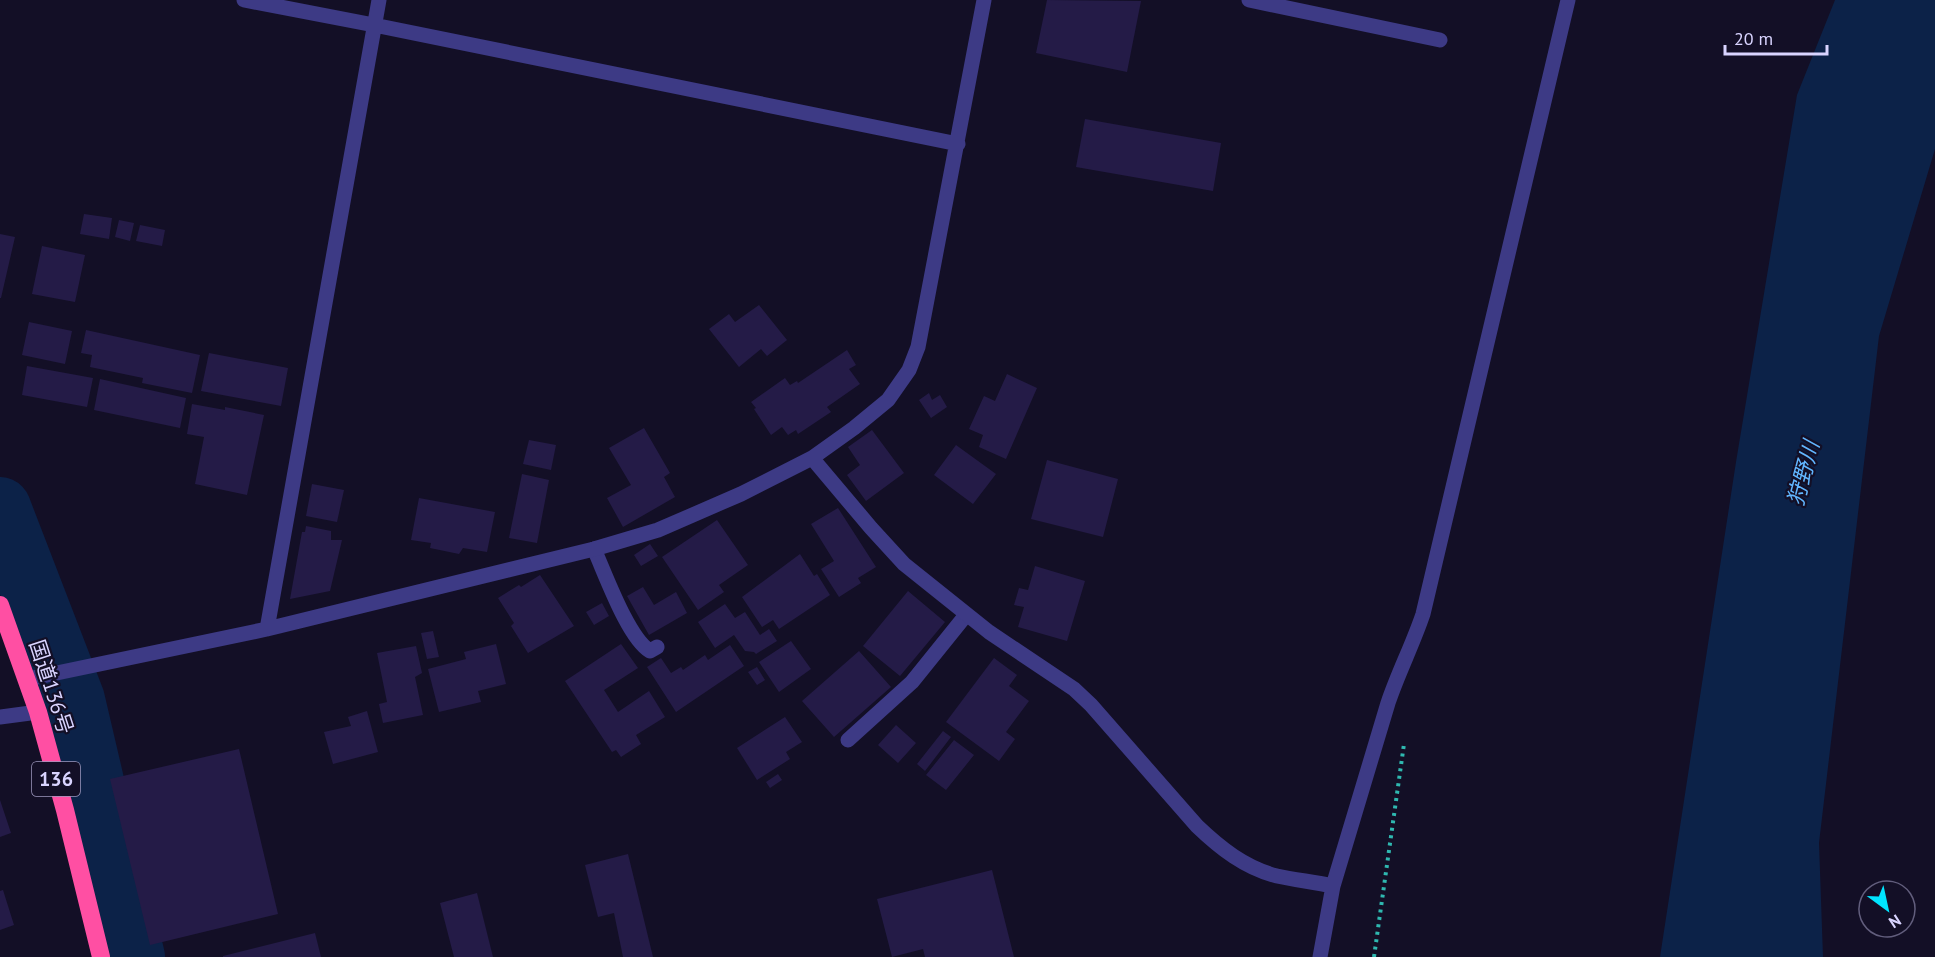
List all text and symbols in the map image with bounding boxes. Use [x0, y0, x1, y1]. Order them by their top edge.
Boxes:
scale bar [1725, 18, 1827, 56]
text: 20 m [1734, 27, 1773, 50]
water label: 狩野川 [1781, 436, 1826, 509]
street label: 国道136号 [24, 636, 79, 737]
road number: 136 [32, 762, 80, 796]
north arrow [1857, 879, 1917, 939]
text: N [1885, 910, 1905, 933]

